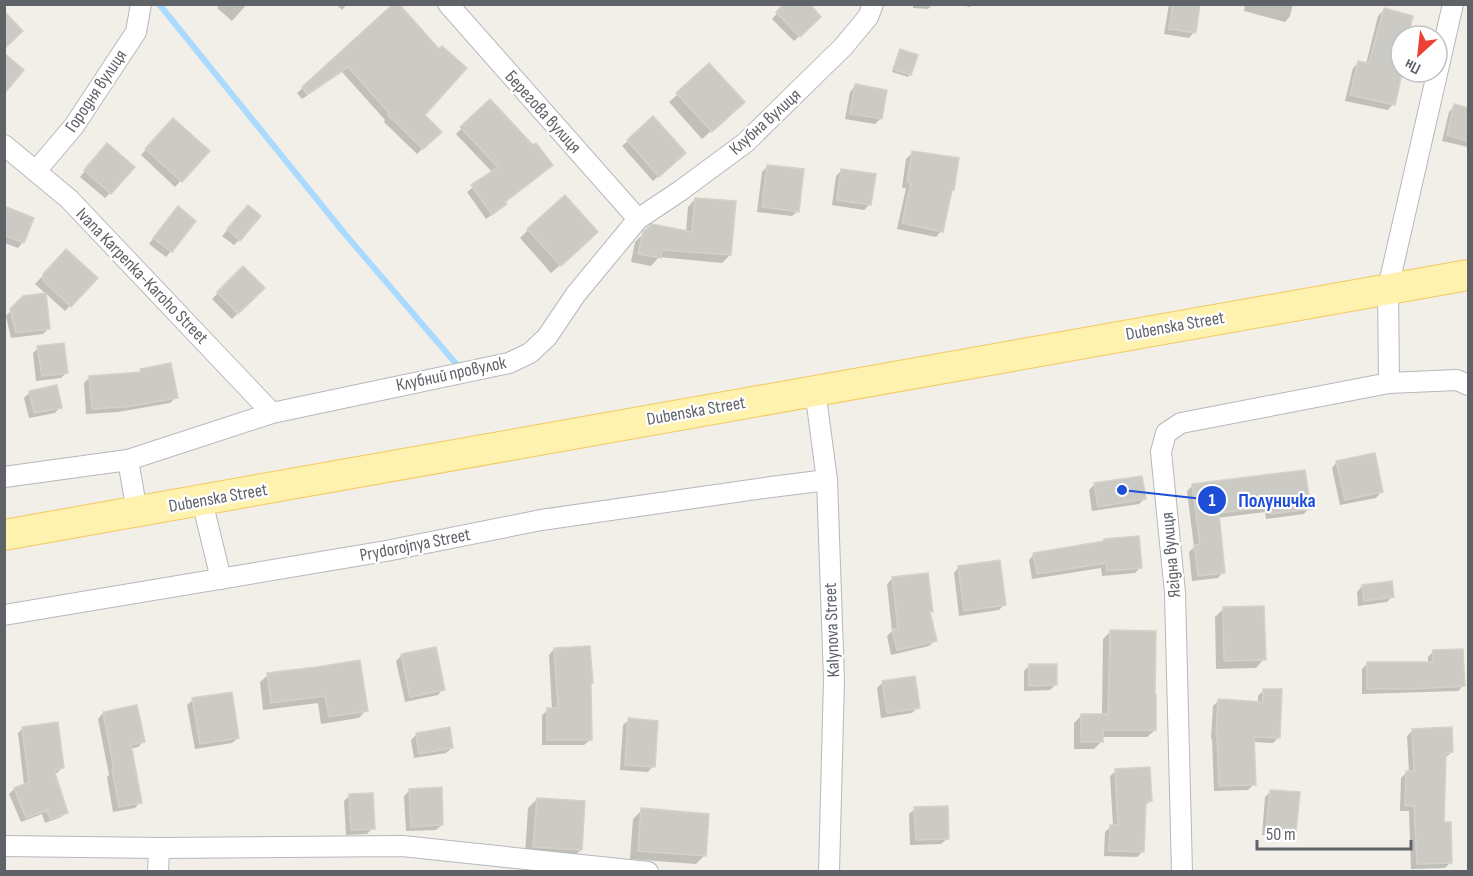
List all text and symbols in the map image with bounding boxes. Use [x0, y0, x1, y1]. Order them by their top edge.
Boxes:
north arrow [1389, 24, 1449, 84]
street label: Городня вулиця [61, 46, 131, 136]
text: Пн [1402, 54, 1424, 78]
street label: Берегова вулиця [500, 66, 586, 158]
street label: Клубна вулиця [725, 84, 805, 160]
street label: Ivana Karpenka-Karoho Street [72, 204, 213, 349]
street label: Dubenska Street [1124, 307, 1227, 345]
street label: Клубний провулок [394, 352, 508, 396]
street label: Dubenska Street [645, 392, 748, 430]
street label: Dubenska Street [167, 479, 270, 517]
callout: Полуничка [1197, 481, 1328, 519]
text: Полуничка [1238, 489, 1316, 513]
text: 1 [1208, 490, 1216, 511]
street label: Ягідна вулиця [1157, 511, 1185, 599]
street label: Prydorojnya Street [358, 524, 473, 566]
street label: Kalynova Street [820, 582, 844, 678]
scale bar [1257, 813, 1412, 851]
text: 50 m [1266, 824, 1296, 845]

